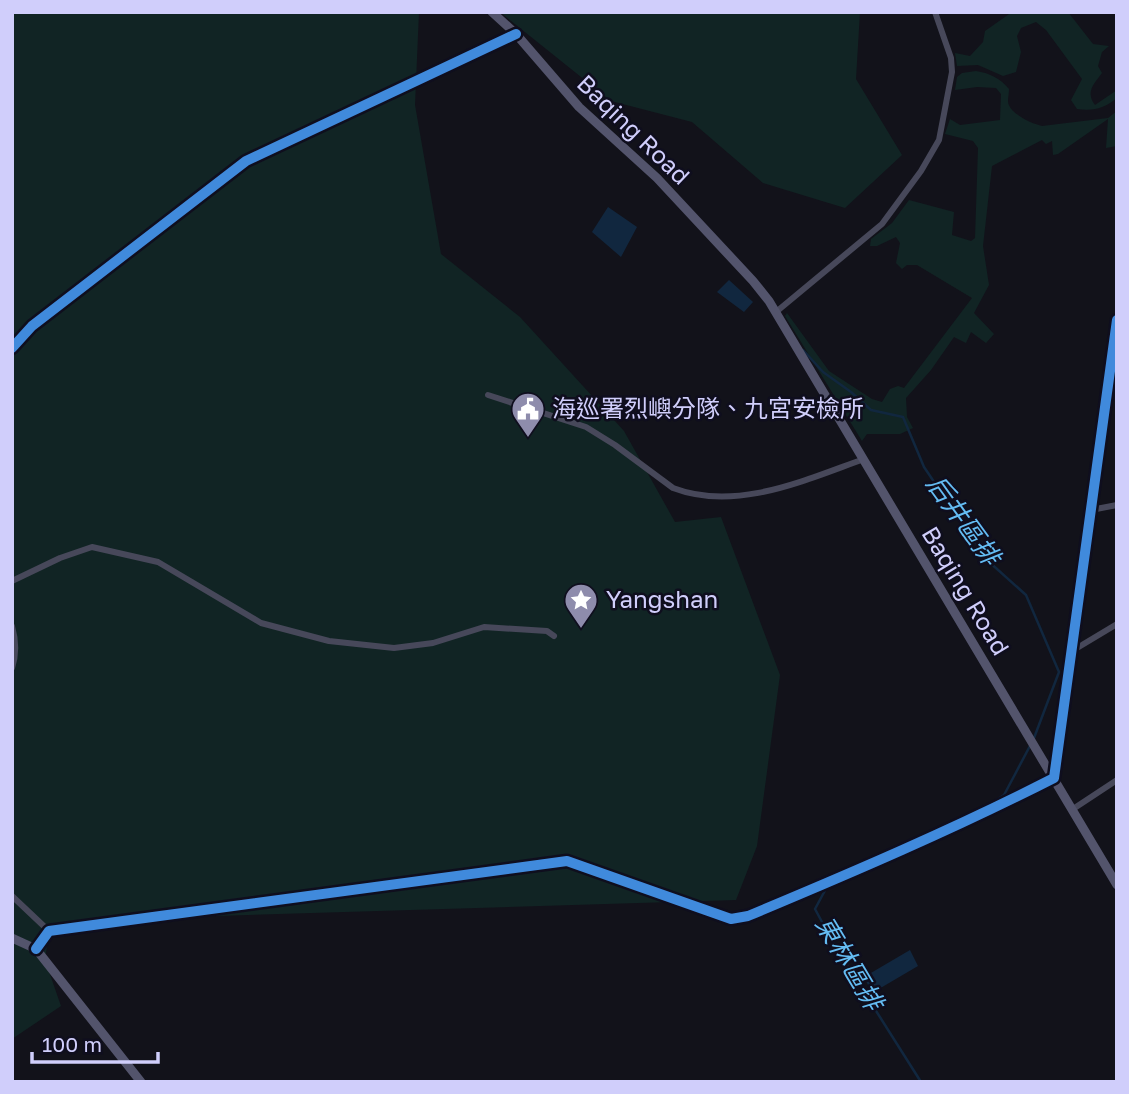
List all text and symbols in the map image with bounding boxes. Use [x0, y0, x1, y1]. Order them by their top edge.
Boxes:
street label: Baqing Road [572, 68, 696, 190]
public building icon: 海巡署烈嶼分隊、九宮安檢所 [509, 390, 547, 439]
place label: 海巡署烈嶼分隊、九宮安檢所 [552, 393, 864, 422]
water label: 后井區排 [920, 469, 1008, 573]
street label: Baqing Road [916, 521, 1016, 660]
place icon: Yangshan [562, 581, 600, 630]
place label: Yangshan [606, 584, 718, 613]
water label: 東林區排 [809, 910, 891, 1018]
scale bar [32, 1020, 158, 1064]
text: 100 m [42, 1031, 102, 1057]

